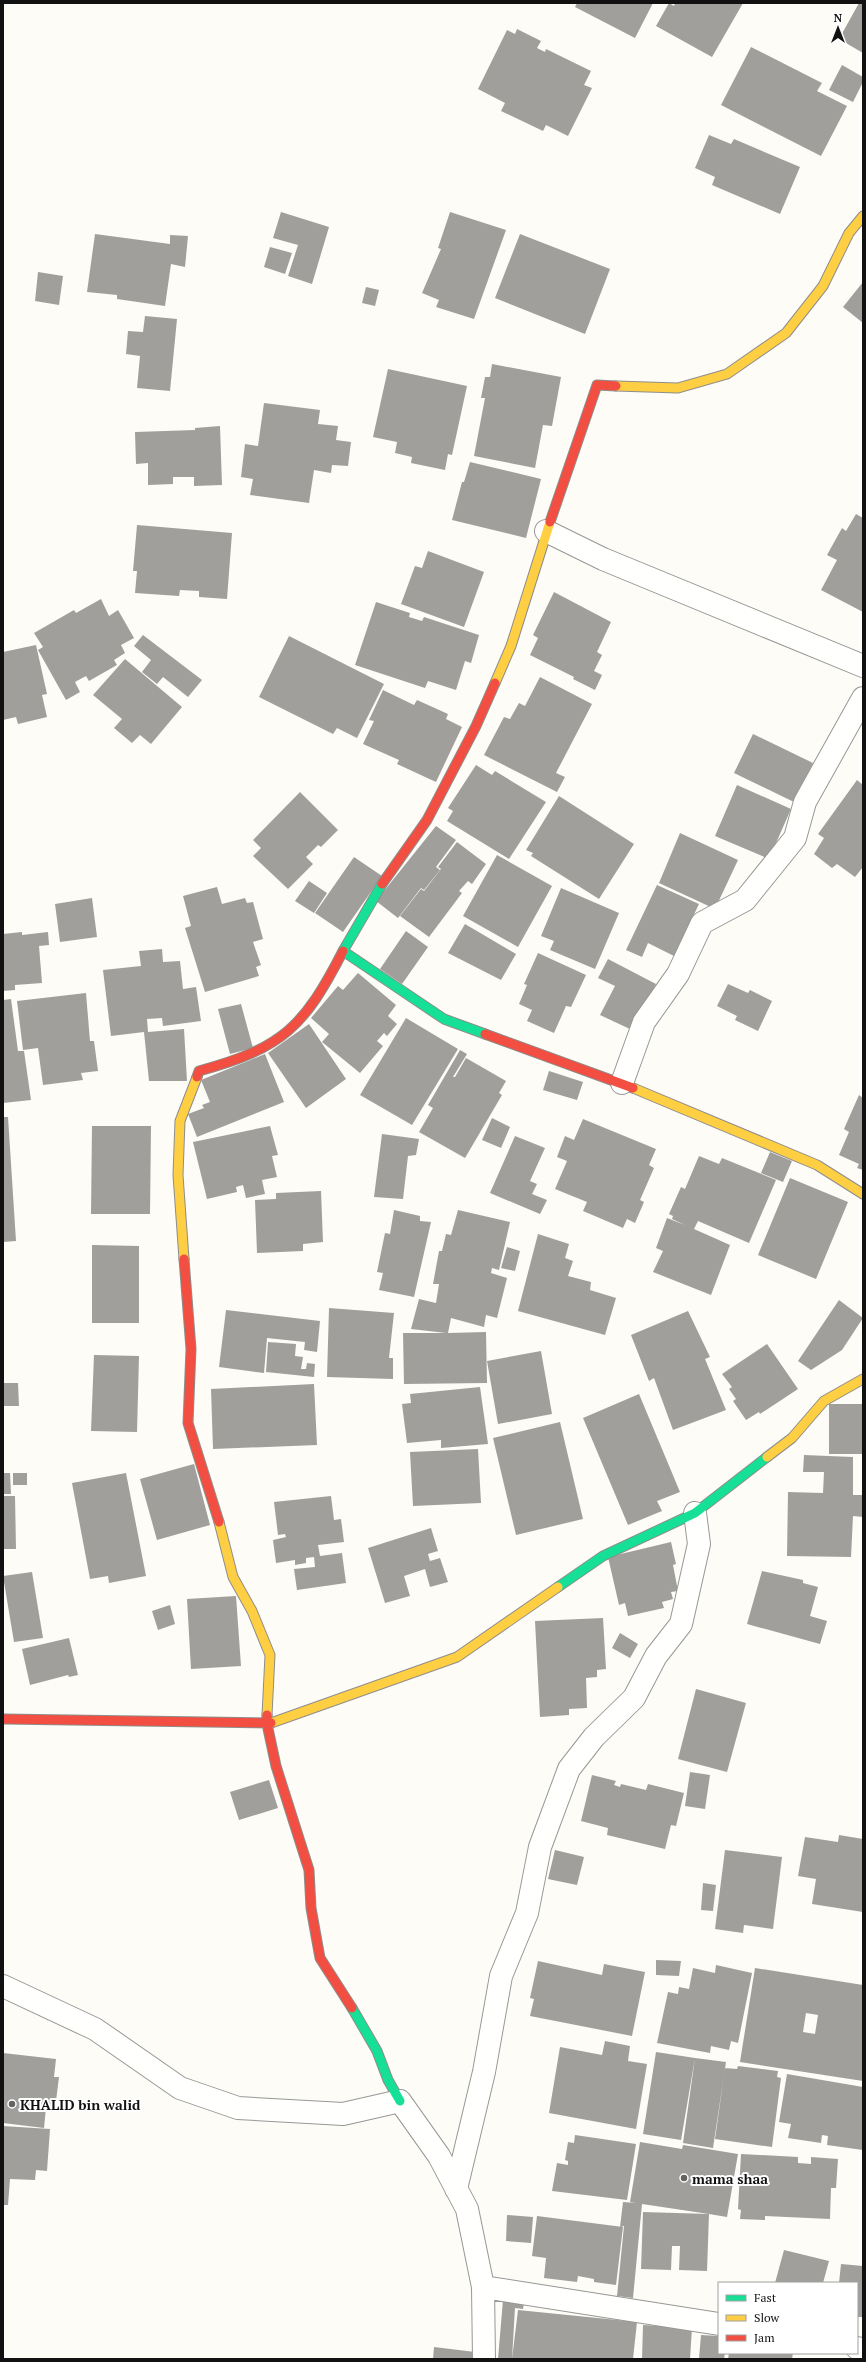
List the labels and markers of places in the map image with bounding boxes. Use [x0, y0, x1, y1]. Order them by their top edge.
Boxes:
place label: KHALID bin walid [20, 2095, 141, 2114]
marker: KHALID bin walid [7, 2099, 17, 2109]
place label: mama shaa [692, 2169, 768, 2188]
marker: mama shaa [679, 2173, 689, 2183]

